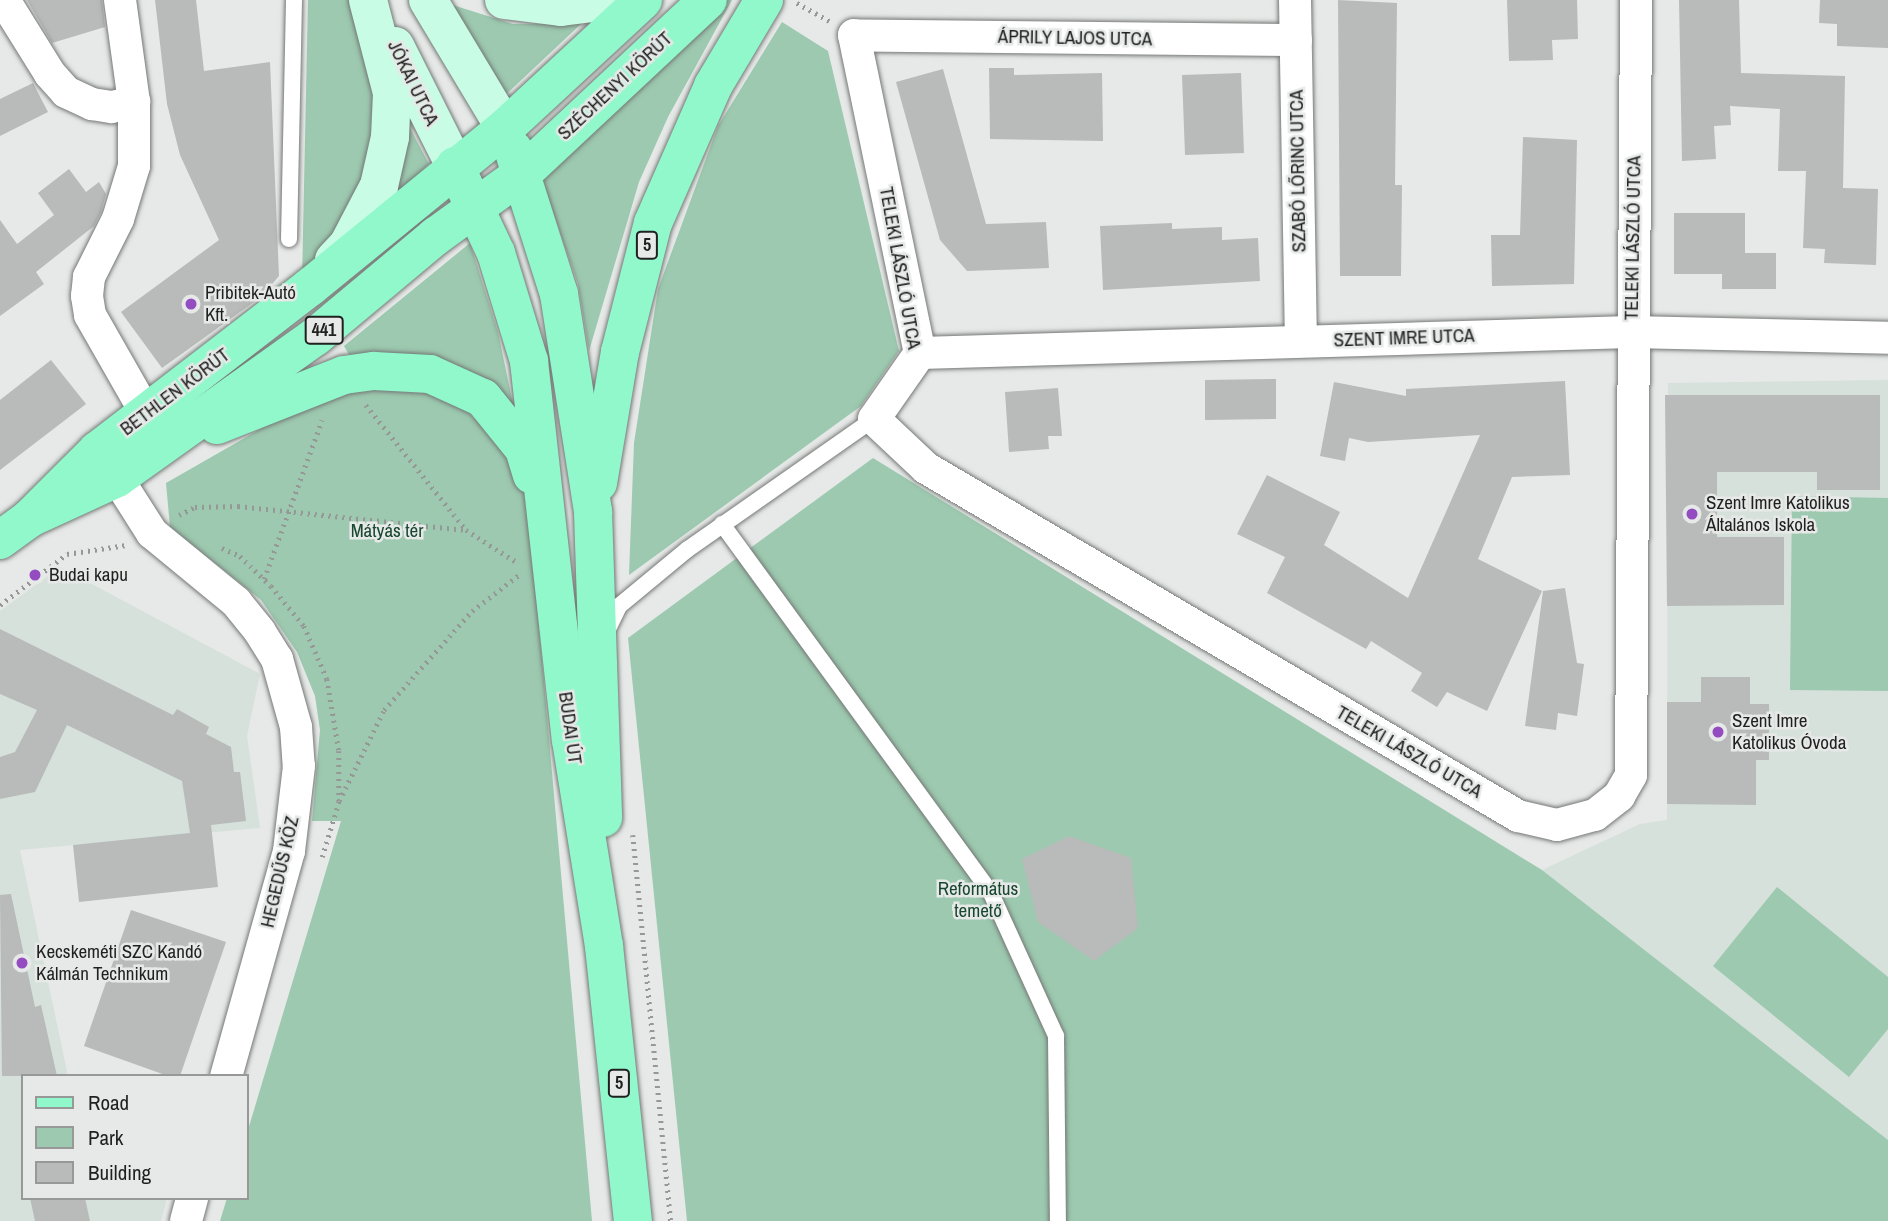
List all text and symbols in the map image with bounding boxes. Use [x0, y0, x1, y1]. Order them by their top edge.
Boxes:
street label: ÁPRILY LAJOS UTCA [997, 25, 1153, 51]
street label: SZÉCHENYI KÖRÚT [553, 27, 677, 145]
street label: JÓKAI UTCA [383, 37, 443, 129]
street label: SZABÓ LŐRINC UTCA [1285, 89, 1311, 253]
street label: TELEKI LÁSZLÓ UTCA [1620, 156, 1646, 320]
street label: TELEKI LÁSZLÓ UTCA [874, 185, 926, 351]
road number: 5 [635, 230, 659, 260]
place label: Pribitek-Autó Kft. [205, 282, 296, 326]
marker: Pribitek-Autó Kft. [183, 296, 199, 312]
road number: 441 [303, 316, 345, 344]
street label: SZENT IMRE UTCA [1333, 324, 1475, 352]
street label: BETHLEN KÖRÚT [116, 344, 234, 440]
place label: Szent Imre Katolikus Általános Iskola [1706, 492, 1850, 536]
marker: Szent Imre Katolikus Általános Iskola [1684, 506, 1700, 522]
park label: Mátyás tér [351, 520, 423, 542]
place label: Budai kapu [49, 564, 128, 586]
marker: Budai kapu [27, 567, 43, 583]
street label: BUDAI ÚT [554, 690, 586, 766]
street label: TELEKI LÁSZLÓ UTCA [1332, 701, 1486, 803]
place label: Szent Imre Katolikus Óvoda [1732, 710, 1846, 754]
marker: Szent Imre Katolikus Óvoda [1710, 724, 1726, 740]
street label: HEGEDŰS KÖZ [256, 814, 304, 930]
park label: Református temető [938, 878, 1018, 922]
place label: Kecskeméti SZC Kandó Kálmán Technikum [36, 941, 202, 985]
marker: Kecskeméti SZC Kandó Kálmán Technikum [14, 955, 30, 971]
road number: 5 [607, 1068, 631, 1098]
legend [21, 1074, 248, 1200]
text: Road [88, 1088, 129, 1117]
text: Park [88, 1123, 123, 1152]
text: Building [88, 1158, 151, 1187]

